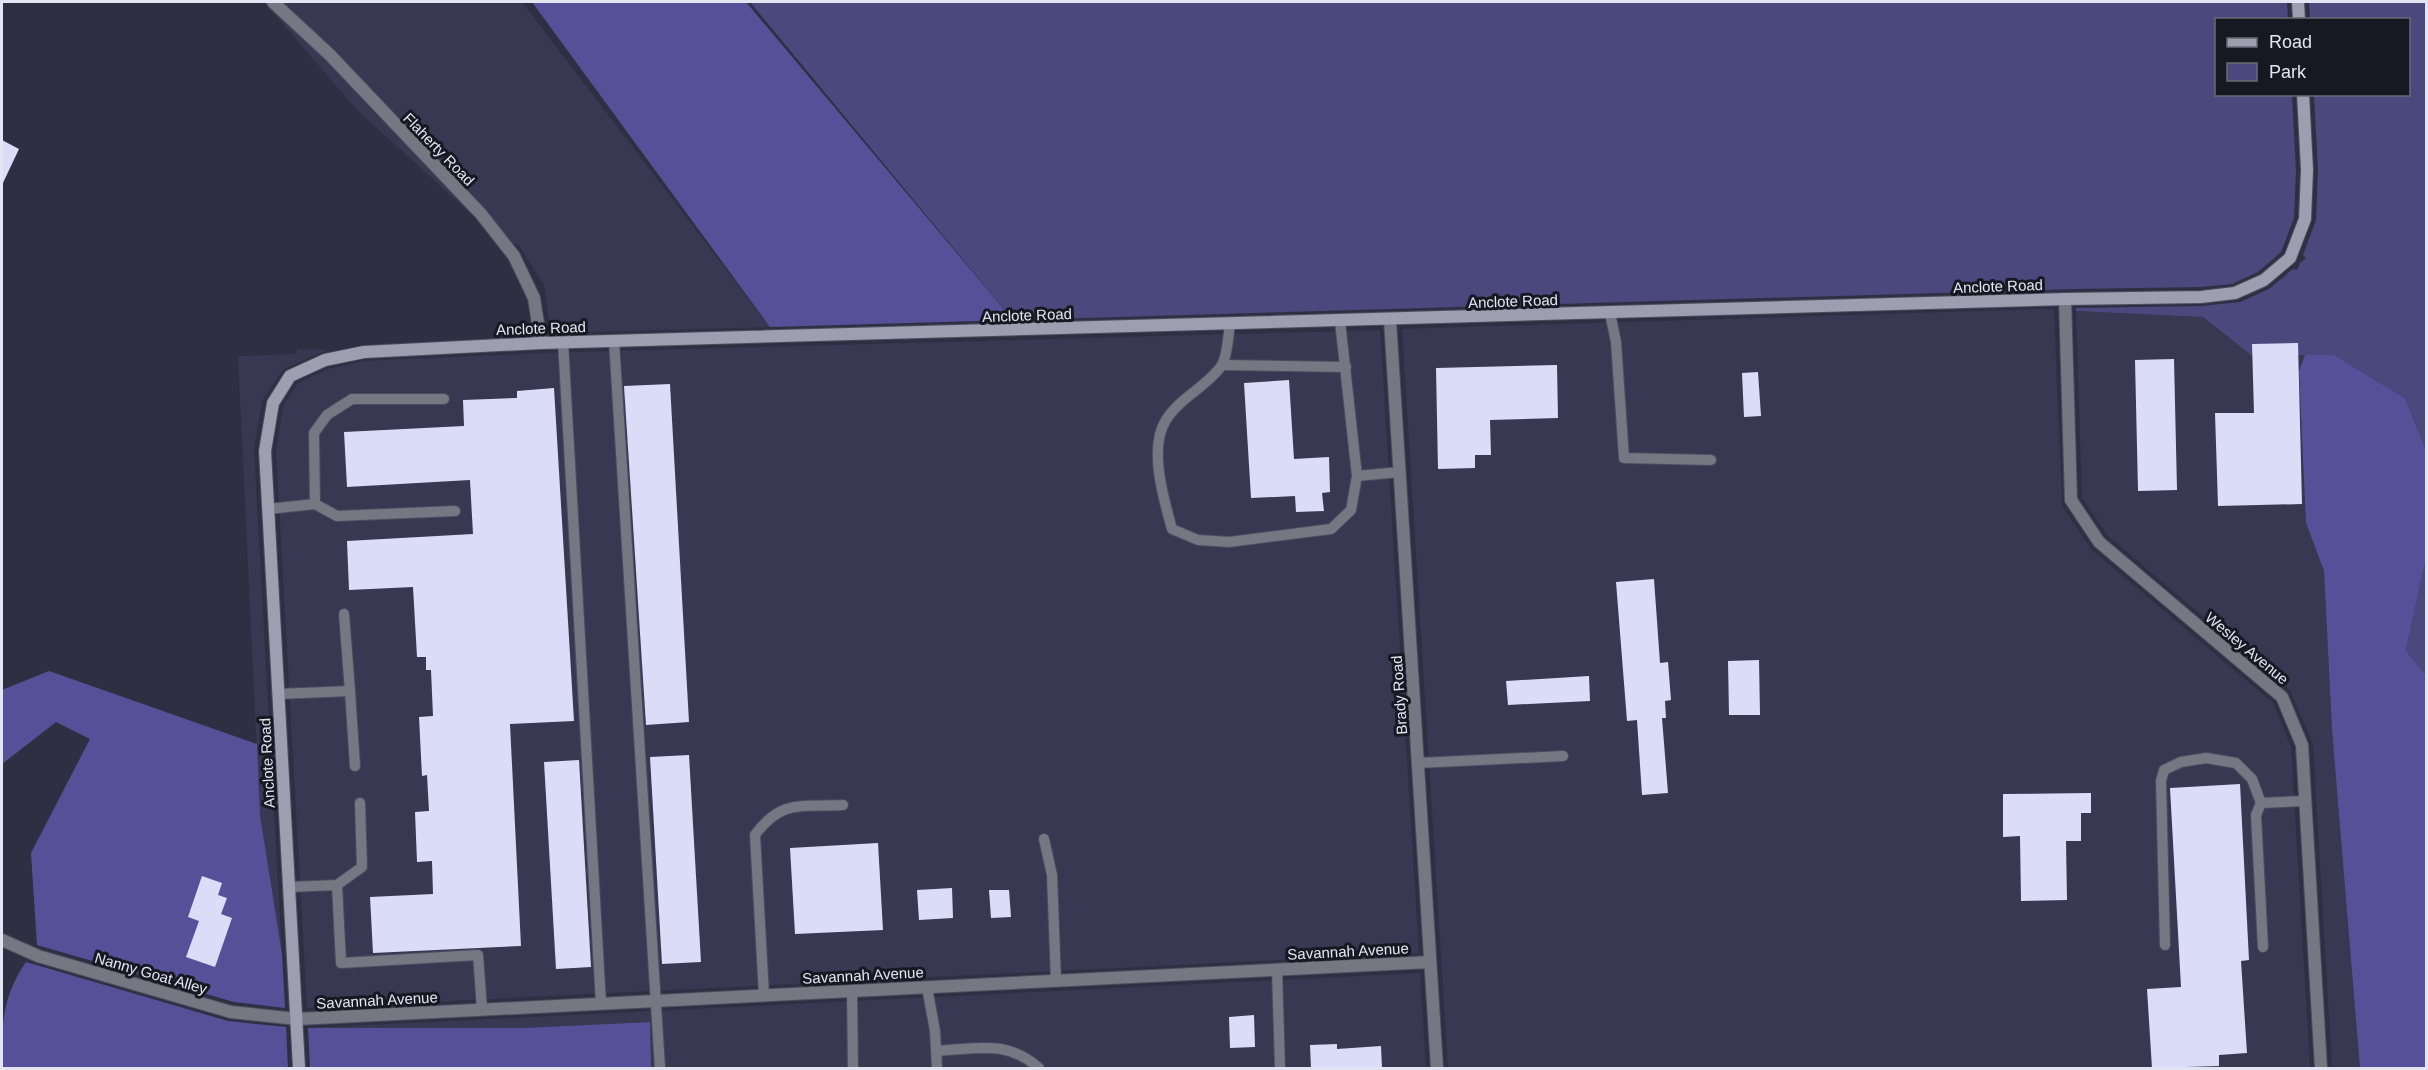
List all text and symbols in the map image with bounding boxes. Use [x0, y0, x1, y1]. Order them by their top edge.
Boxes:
legend [2215, 18, 2410, 96]
text: Road [2269, 32, 2312, 52]
text: Park [2269, 62, 2307, 82]
street label: Flaherty Road [400, 109, 478, 189]
street label: Anclote Road [1953, 276, 2043, 296]
street label: Anclote Road [1468, 291, 1558, 311]
street label: Anclote Road [982, 305, 1072, 325]
street label: Anclote Road [496, 318, 586, 338]
street label: Wesley Avenue [2202, 608, 2292, 688]
street label: Brady Road [1388, 655, 1410, 735]
street label: Anclote Road [256, 718, 278, 808]
street label: Savannah Avenue [1287, 939, 1409, 963]
street label: Nanny Goat Alley [93, 949, 210, 997]
street label: Savannah Avenue [802, 963, 924, 987]
street label: Savannah Avenue [316, 988, 438, 1012]

